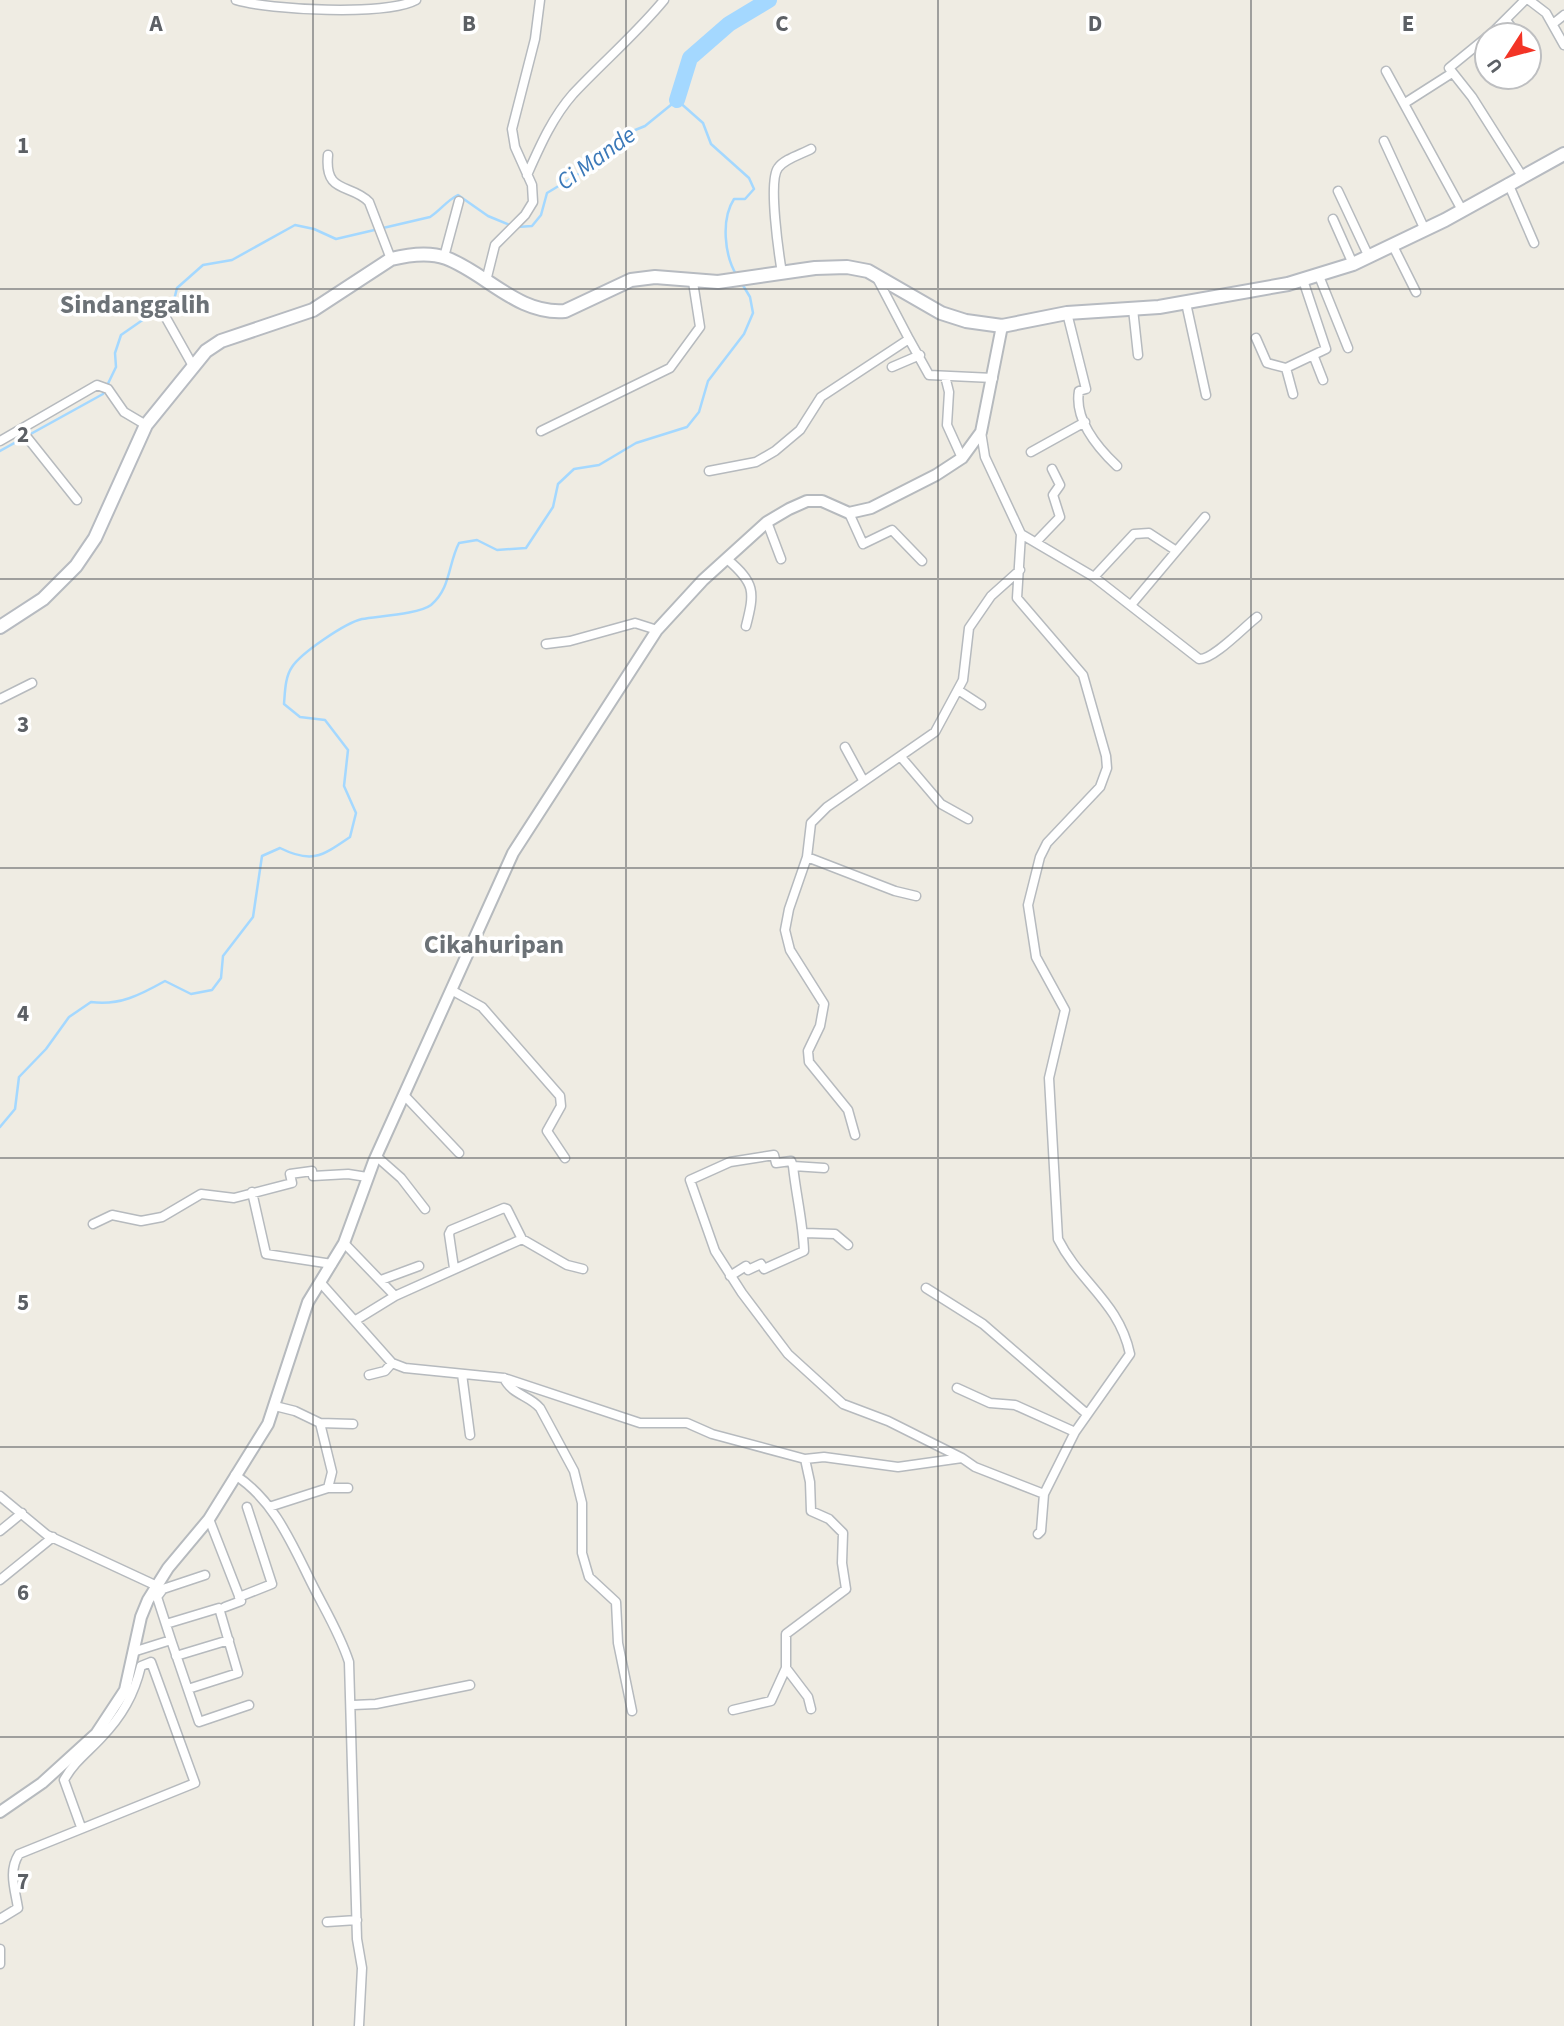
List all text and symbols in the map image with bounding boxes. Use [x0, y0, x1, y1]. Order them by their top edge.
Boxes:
text: A [148, 7, 163, 40]
text: B [462, 7, 476, 40]
text: C [775, 7, 789, 40]
text: D [1088, 7, 1102, 40]
text: E [1402, 7, 1414, 40]
north arrow [1473, 21, 1543, 91]
text: U [1481, 52, 1510, 78]
water label: Ci Mande [549, 118, 643, 199]
text: 1 [17, 129, 29, 162]
district label: Sindanggalih [60, 286, 210, 323]
text: 2 [17, 418, 29, 451]
text: 3 [17, 708, 29, 741]
district label: Cikahuripan [424, 926, 564, 963]
text: 4 [17, 997, 29, 1030]
text: 5 [17, 1286, 29, 1319]
text: 6 [17, 1576, 29, 1609]
text: 7 [17, 1865, 29, 1898]

